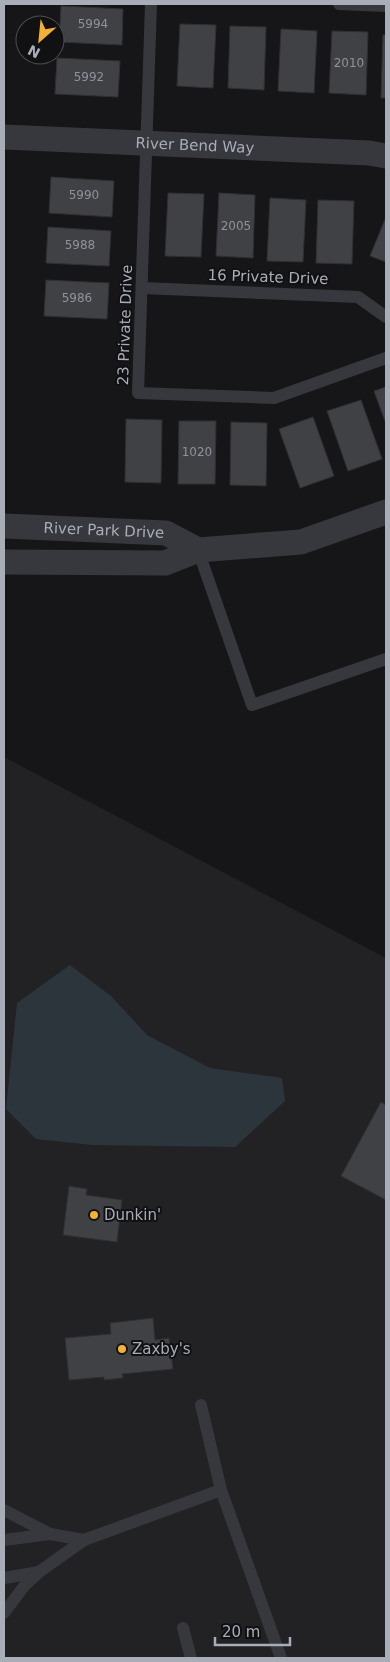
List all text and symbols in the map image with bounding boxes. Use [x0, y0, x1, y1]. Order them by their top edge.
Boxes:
north arrow [15, 15, 65, 65]
house number: 5994 [78, 17, 108, 31]
text: N [25, 42, 43, 61]
house number: 2010 [334, 56, 364, 70]
house number: 5992 [74, 70, 104, 84]
street label: River Bend Way [135, 134, 255, 157]
house number: 5990 [69, 188, 99, 202]
house number: 2005 [221, 219, 251, 233]
house number: 5988 [65, 238, 95, 252]
street label: 23 Private Drive [114, 264, 136, 386]
street label: 16 Private Drive [207, 266, 329, 288]
house number: 5986 [62, 291, 92, 305]
house number: 1020 [182, 445, 212, 459]
street label: River Park Drive [43, 519, 165, 542]
place label: Dunkin' [104, 1206, 161, 1224]
marker: Dunkin' [88, 1209, 100, 1221]
place label: Zaxby's [132, 1340, 191, 1358]
marker: Zaxby's [116, 1343, 128, 1355]
scale bar [215, 1614, 290, 1646]
text: 20 m [222, 1623, 260, 1641]

